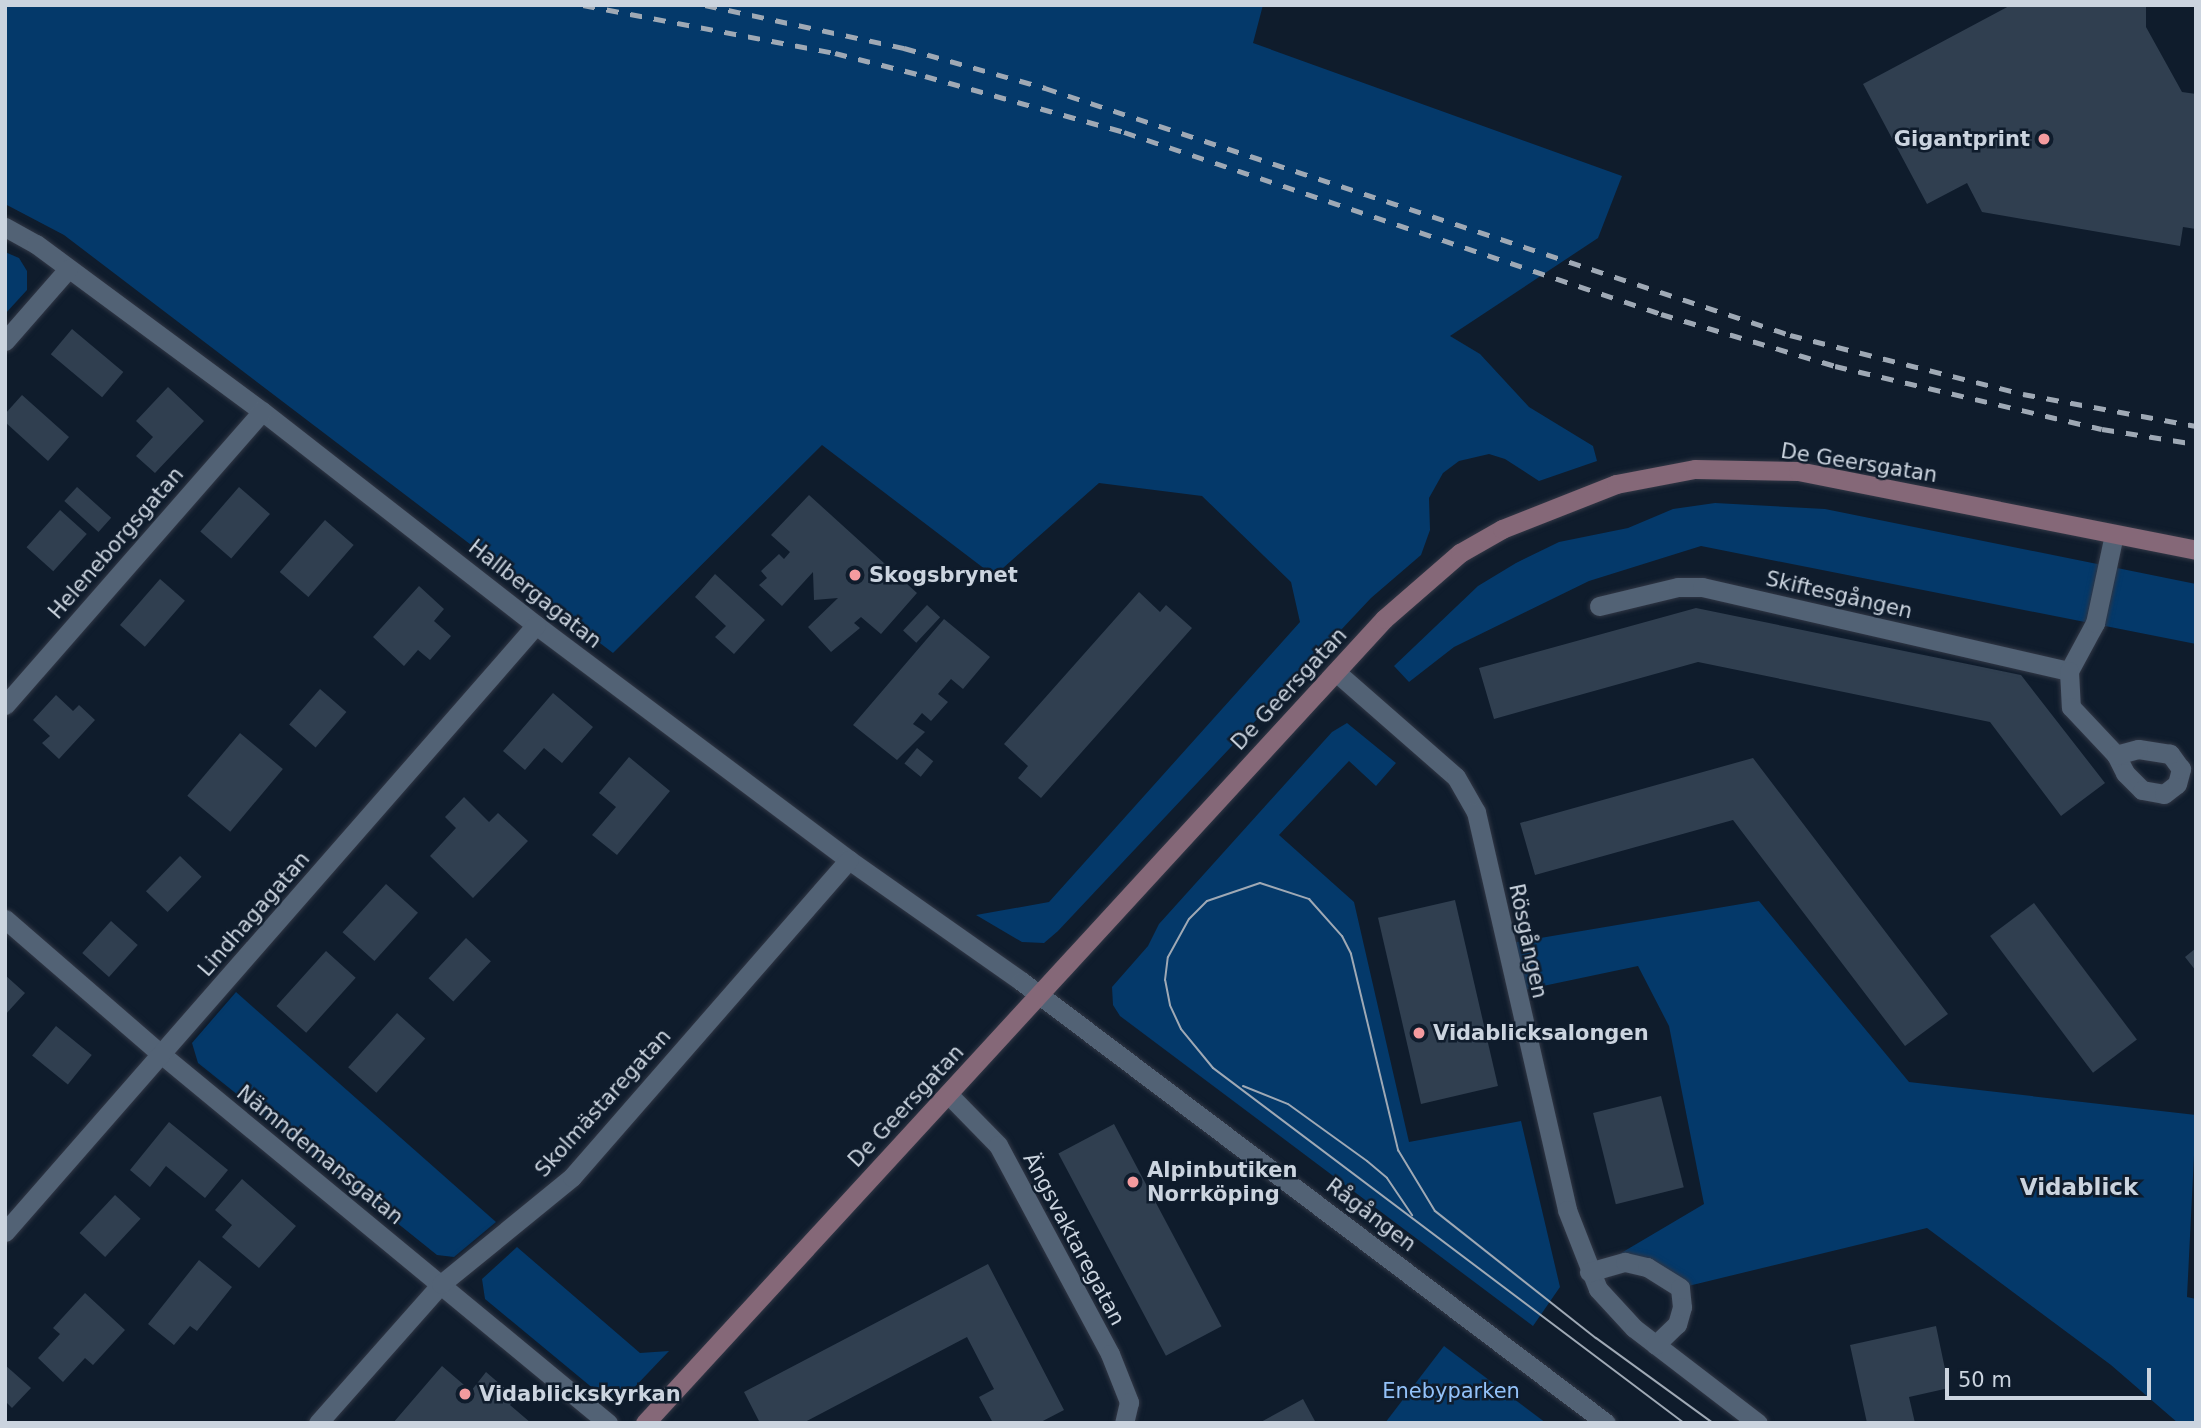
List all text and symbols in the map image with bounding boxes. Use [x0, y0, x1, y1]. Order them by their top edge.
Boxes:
place label: Gigantprint [1894, 126, 2030, 152]
marker: Gigantprint [2036, 131, 2052, 147]
street label: De Geersgatan [1779, 438, 1939, 488]
street label: Heleneborgsgatan [43, 462, 189, 624]
street label: Hallbergagatan [464, 534, 606, 654]
place label: Skogsbrynet [869, 562, 1018, 588]
street label: Skiftesgången [1763, 566, 1915, 624]
marker: Skogsbrynet [847, 567, 863, 583]
street label: De Geersgatan [1226, 623, 1352, 755]
street label: Lindhagagatan [193, 846, 315, 982]
street label: Rösgången [1504, 881, 1552, 1001]
place label: Vidablicksalongen [1433, 1020, 1649, 1046]
street label: Skolmästaregatan [530, 1024, 676, 1182]
marker: Vidablicksalongen [1411, 1025, 1427, 1041]
street label: De Geersgatan [843, 1040, 969, 1172]
street label: Nämndemansgatan [232, 1080, 408, 1230]
street label: Ängsvaktaregatan [1018, 1148, 1130, 1330]
place label: Alpinbutiken Norrköping [1147, 1157, 1297, 1207]
street label: Rågången [1321, 1173, 1421, 1257]
district label: Vidablick [2020, 1173, 2138, 1201]
marker: Alpinbutiken Norrköping [1125, 1174, 1141, 1190]
scale bar [1949, 1354, 2156, 1398]
text: 50 m [1958, 1368, 2012, 1392]
park label: Enebyparken [1382, 1378, 1520, 1404]
place label: Vidablickskyrkan [479, 1381, 681, 1407]
marker: Vidablickskyrkan [457, 1386, 473, 1402]

